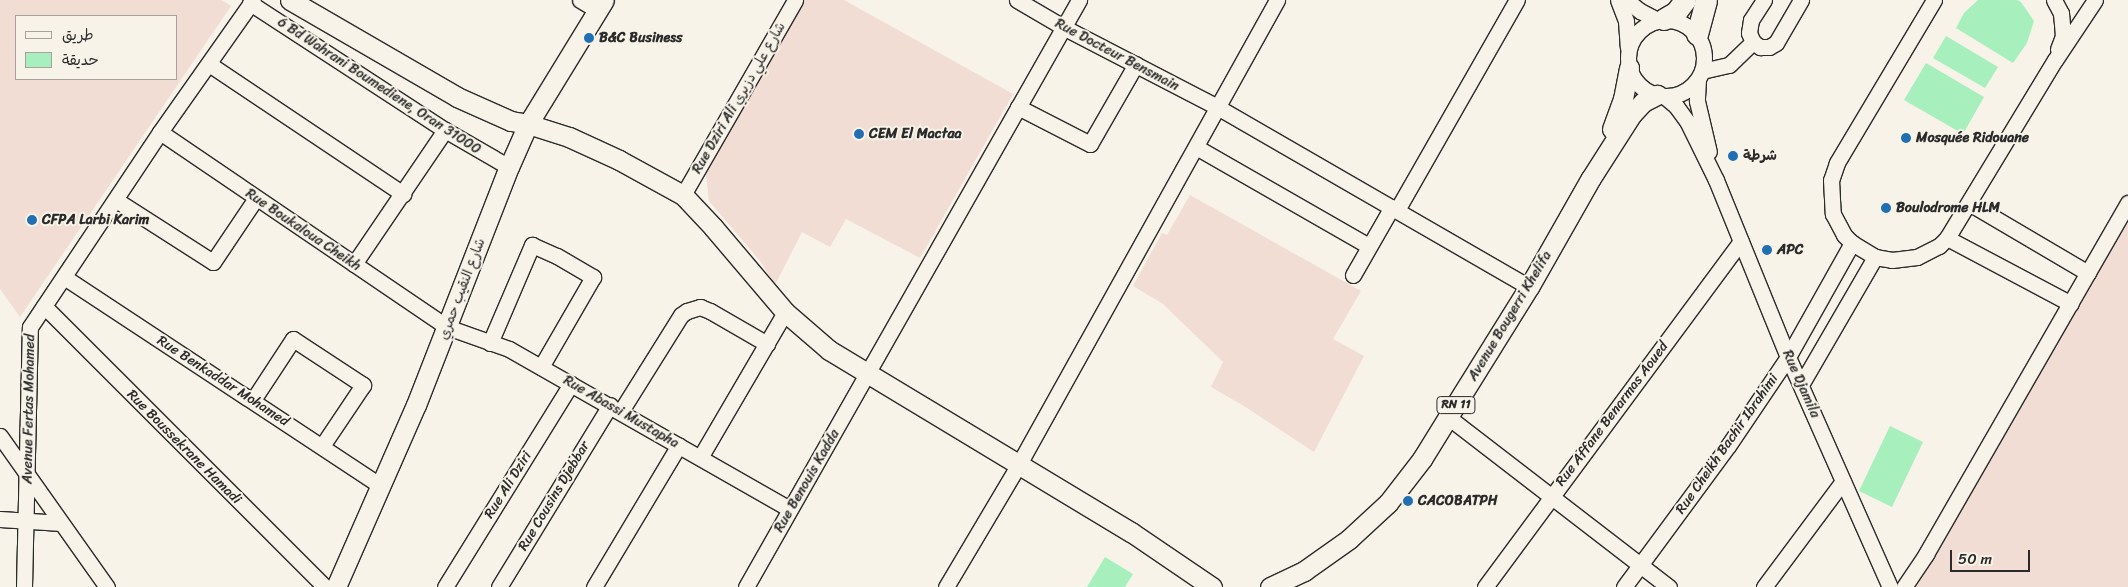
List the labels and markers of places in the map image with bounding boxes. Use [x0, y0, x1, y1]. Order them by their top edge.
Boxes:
place label: B&C Business [599, 30, 682, 46]
marker: B&C Business [583, 32, 595, 44]
place label: CEM El Mactaa [869, 126, 962, 142]
marker: CEM El Mactaa [853, 128, 865, 140]
place label: Mosquée Ridouane [1916, 130, 2029, 146]
marker: Mosquée Ridouane [1900, 132, 1912, 144]
place label: شرطة [1743, 148, 1777, 164]
marker: شرطة [1727, 150, 1739, 162]
place label: Boulodrome HLM [1896, 200, 2000, 216]
marker: Boulodrome HLM [1880, 202, 1892, 214]
place label: CFPA Larbi Karim [42, 212, 149, 228]
marker: CFPA Larbi Karim [26, 214, 38, 226]
place label: APC [1777, 242, 1803, 258]
marker: APC [1761, 244, 1773, 256]
place label: CACOBATPH [1418, 493, 1498, 509]
marker: CACOBATPH [1402, 495, 1414, 507]

